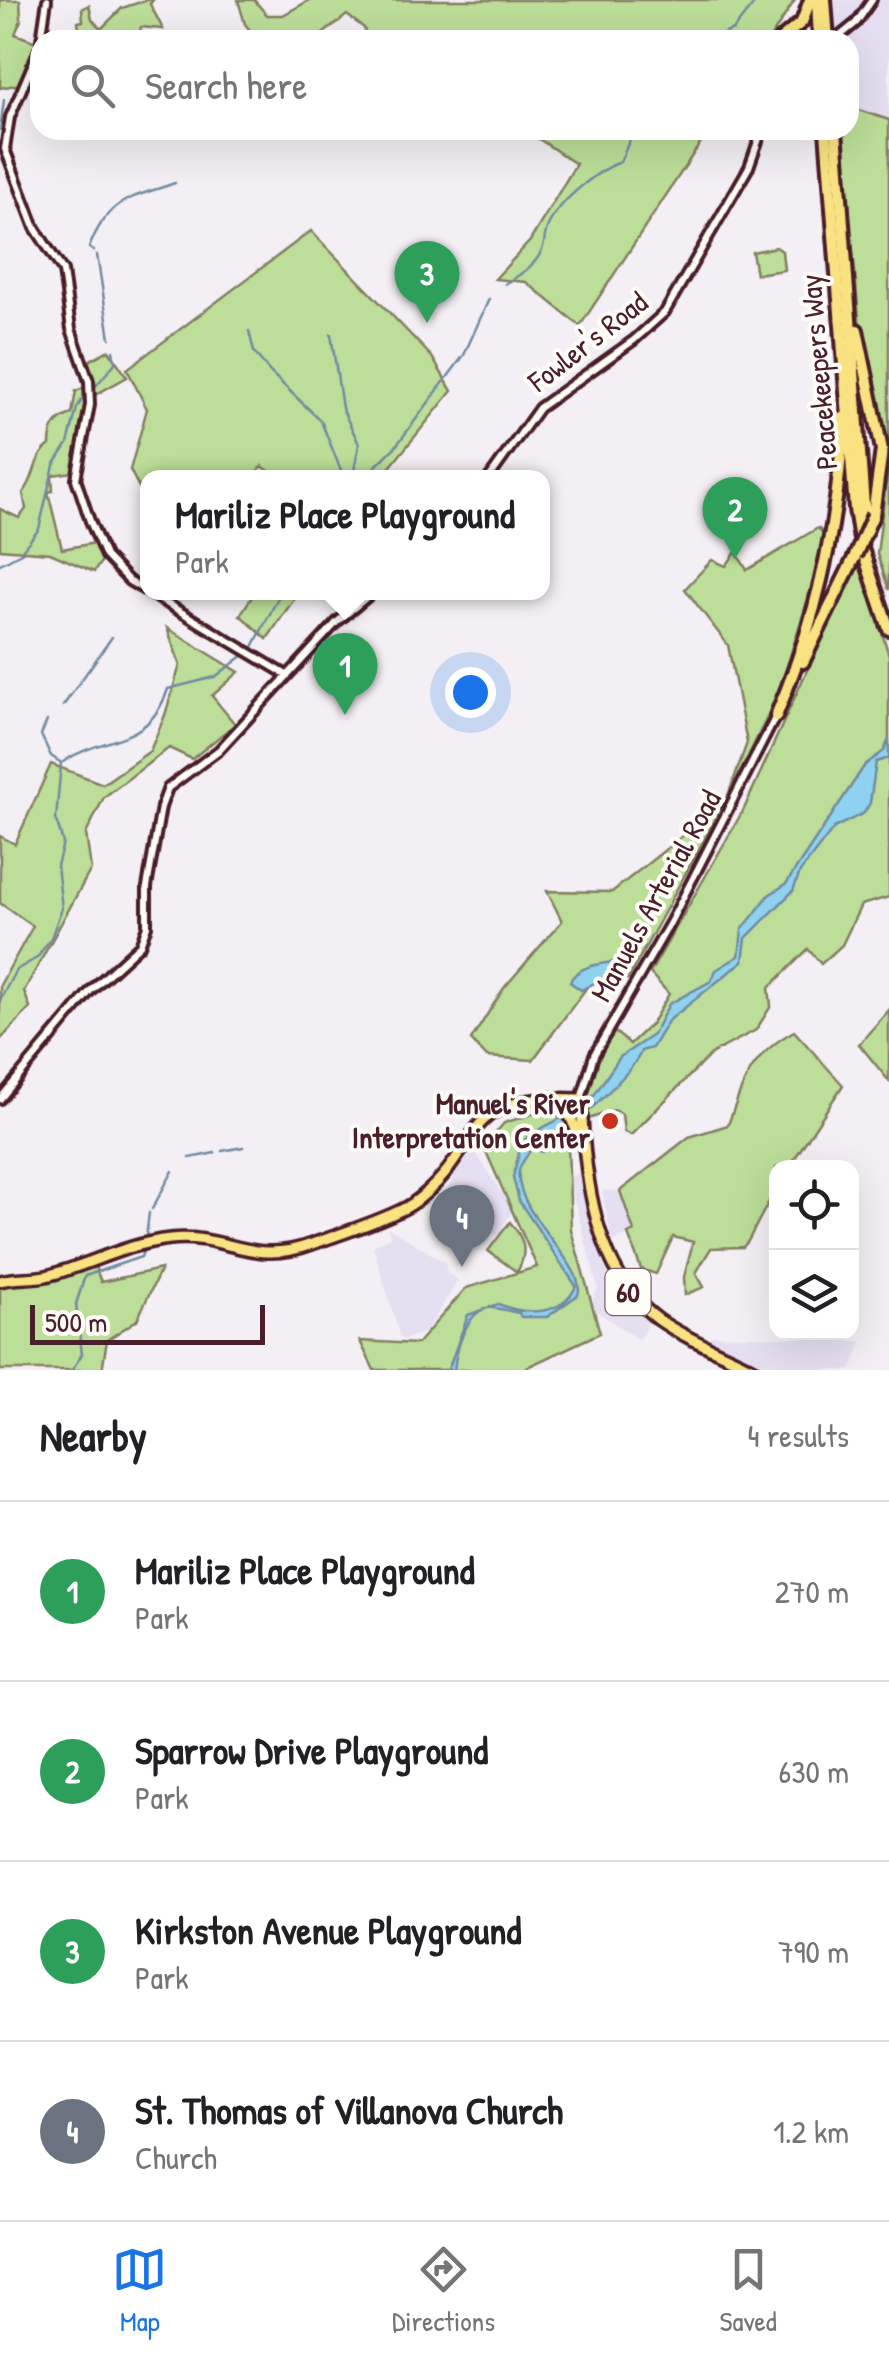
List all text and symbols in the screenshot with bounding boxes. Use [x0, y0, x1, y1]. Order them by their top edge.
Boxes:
search box [30, 30, 859, 140]
icon: search [65, 58, 120, 113]
text: Search here [145, 59, 307, 111]
pin: 3 [394, 240, 460, 323]
street label: Peacekeepers Way [790, 273, 846, 471]
street label: Fowler's Road [519, 282, 656, 401]
popup [140, 470, 550, 600]
pin: 2 [702, 476, 768, 559]
text: Mariliz Place Playground [175, 488, 515, 540]
text: Park [175, 540, 229, 583]
pin: 1 [312, 632, 378, 715]
your location [445, 667, 496, 718]
street label: Manuels Arterial Road [580, 782, 730, 1008]
place label: Manuel's River Interpretation Center [352, 1083, 590, 1158]
marker: Manuel's River Interpretation Center [599, 1110, 621, 1132]
map controls [769, 1160, 859, 1340]
button: locate [769, 1160, 859, 1250]
pin: 4 [430, 1184, 494, 1267]
button: layers [769, 1250, 859, 1340]
road number: 60 [606, 1269, 650, 1315]
scale bar [30, 1300, 265, 1344]
text: 500 m [45, 1303, 107, 1341]
text: Nearby [40, 1407, 147, 1464]
text: 4 results [748, 1414, 849, 1457]
text: Mariliz Place Playground [135, 1544, 475, 1596]
text: 1 [67, 1570, 78, 1613]
text: 270 m [775, 1570, 849, 1613]
text: Park [135, 1596, 189, 1639]
text: Sparrow Drive Playground [135, 1724, 488, 1776]
text: 2 [65, 1750, 80, 1793]
text: 630 m [778, 1750, 849, 1793]
text: Park [135, 1776, 189, 1819]
text: Kirkston Avenue Playground [135, 1904, 521, 1956]
text: 3 [65, 1930, 80, 1973]
text: 790 m [778, 1930, 849, 1973]
text: Park [135, 1956, 189, 1999]
text: St. Thomas of Villanova Church [135, 2084, 563, 2136]
text: 4 [66, 2110, 79, 2153]
text: 1.2 km [773, 2110, 849, 2153]
text: Church [135, 2136, 217, 2179]
tab: Map [112, 2242, 167, 2340]
tab: Directions [392, 2242, 495, 2340]
tab: Saved [720, 2242, 777, 2340]

